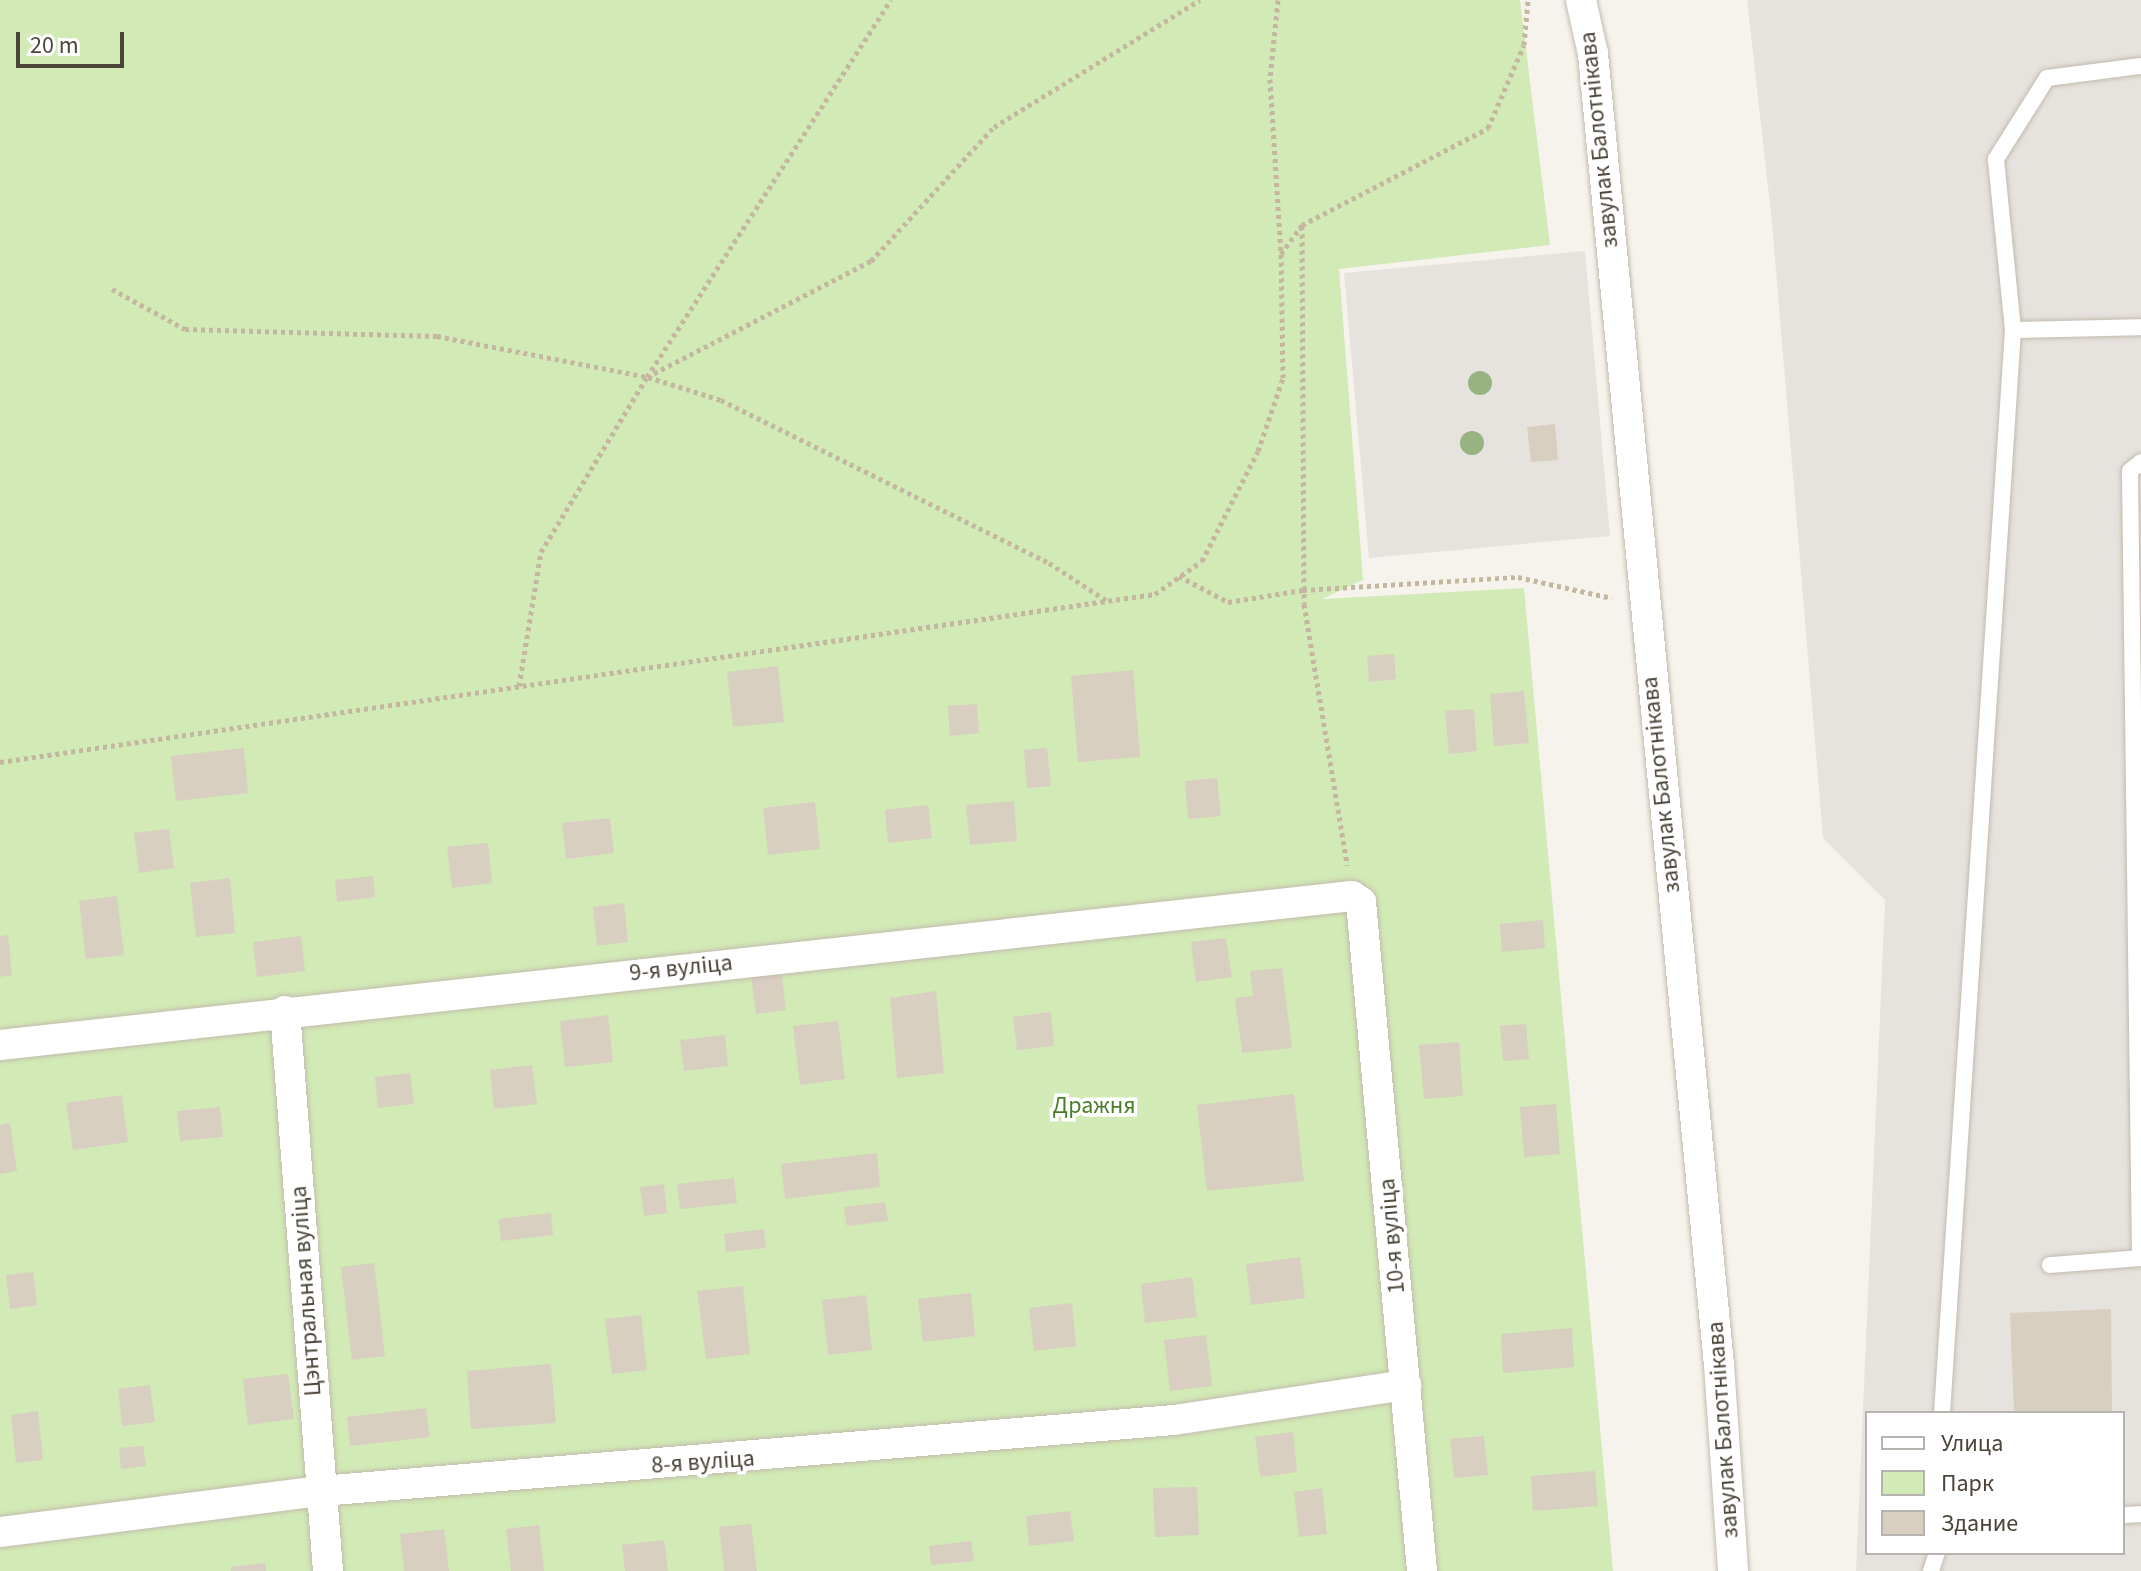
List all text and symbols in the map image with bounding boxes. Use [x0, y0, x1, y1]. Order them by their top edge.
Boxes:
scale bar [20, 16, 128, 66]
text: 20 m [30, 28, 79, 63]
street label: завулак Балотнікава [1573, 30, 1625, 250]
street label: завулак Балотнікава [1635, 675, 1687, 895]
street label: 9-я вуліца [628, 948, 734, 988]
park label: Дражня [1052, 1092, 1136, 1120]
street label: 10-я вуліца [1373, 1177, 1411, 1295]
street label: Цэнтральная вуліца [284, 1185, 328, 1397]
street label: завулак Балотнікава [1701, 1321, 1745, 1539]
legend [1865, 1411, 2125, 1555]
text: Улица [1941, 1426, 2003, 1461]
street label: 8-я вуліца [650, 1444, 756, 1480]
text: Парк [1941, 1466, 1994, 1501]
text: Здание [1941, 1506, 2018, 1541]

